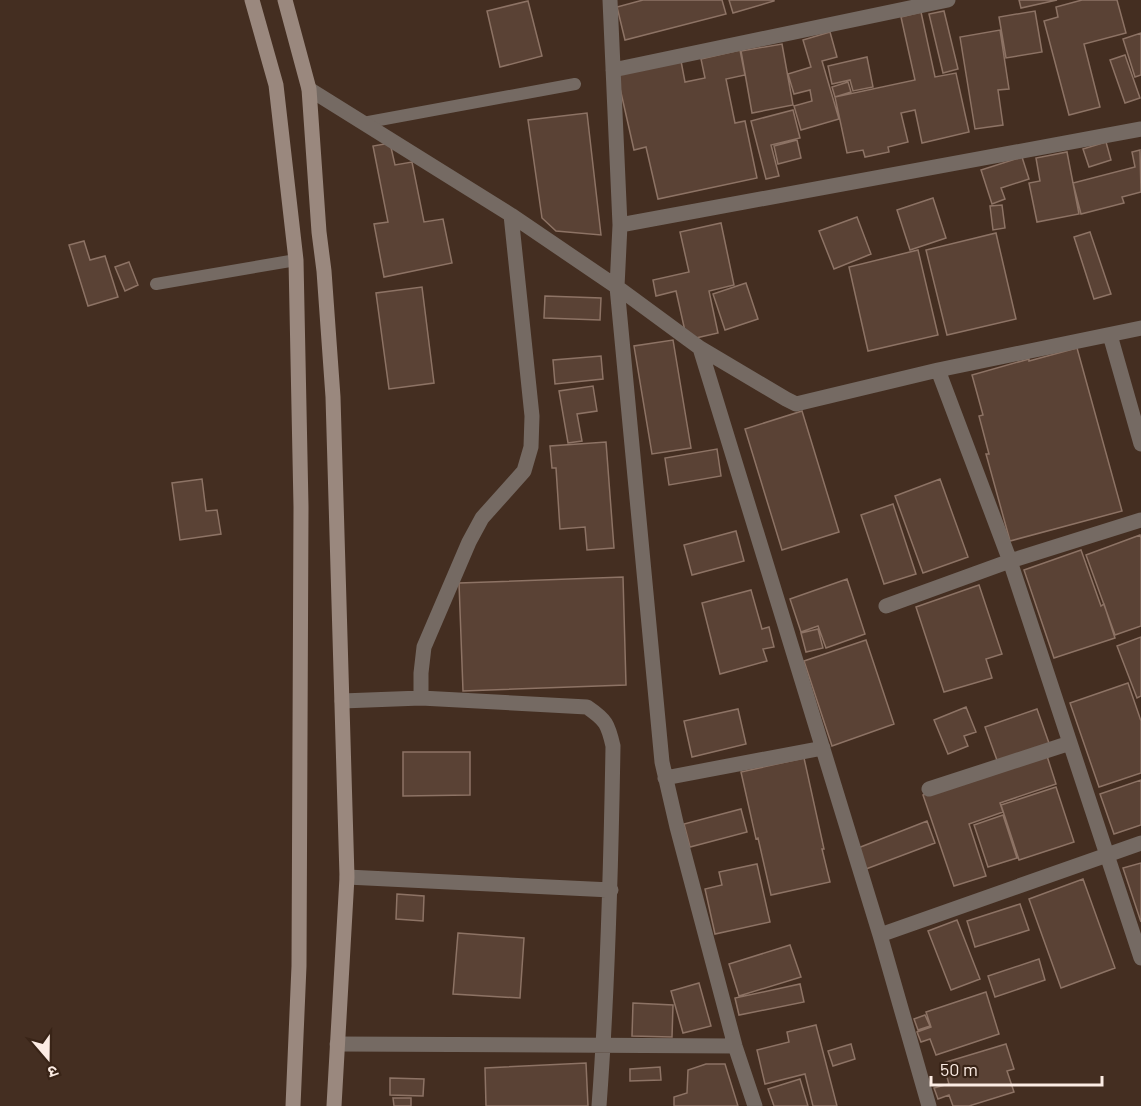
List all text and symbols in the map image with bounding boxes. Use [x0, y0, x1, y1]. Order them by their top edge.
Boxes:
north arrow [18, 1028, 78, 1088]
scale bar [931, 1049, 1102, 1087]
text: 50 m [940, 1058, 978, 1080]
text: उ [45, 1062, 61, 1083]

